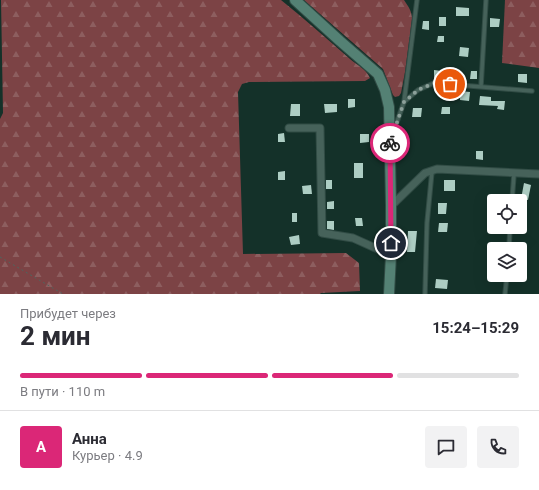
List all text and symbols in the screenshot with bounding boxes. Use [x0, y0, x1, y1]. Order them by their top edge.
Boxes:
pin [433, 67, 467, 101]
icon: bag [439, 73, 461, 95]
courier [370, 123, 410, 163]
icon: bike [379, 132, 401, 154]
map controls [487, 194, 527, 282]
button: locate [487, 194, 527, 234]
pin [374, 226, 408, 260]
icon: home [380, 232, 402, 254]
button: layers [487, 242, 527, 282]
text: Прибудет через [20, 306, 116, 321]
text: 15:24–15:29 [432, 319, 519, 337]
text: 2 мин [20, 321, 91, 351]
text: В пути · 110 m [20, 384, 105, 399]
button: chat [425, 426, 467, 468]
button: phone [477, 426, 519, 468]
text: Анна [72, 430, 107, 448]
text: А [36, 438, 46, 456]
text: Курьер · 4.9 [72, 448, 143, 463]

